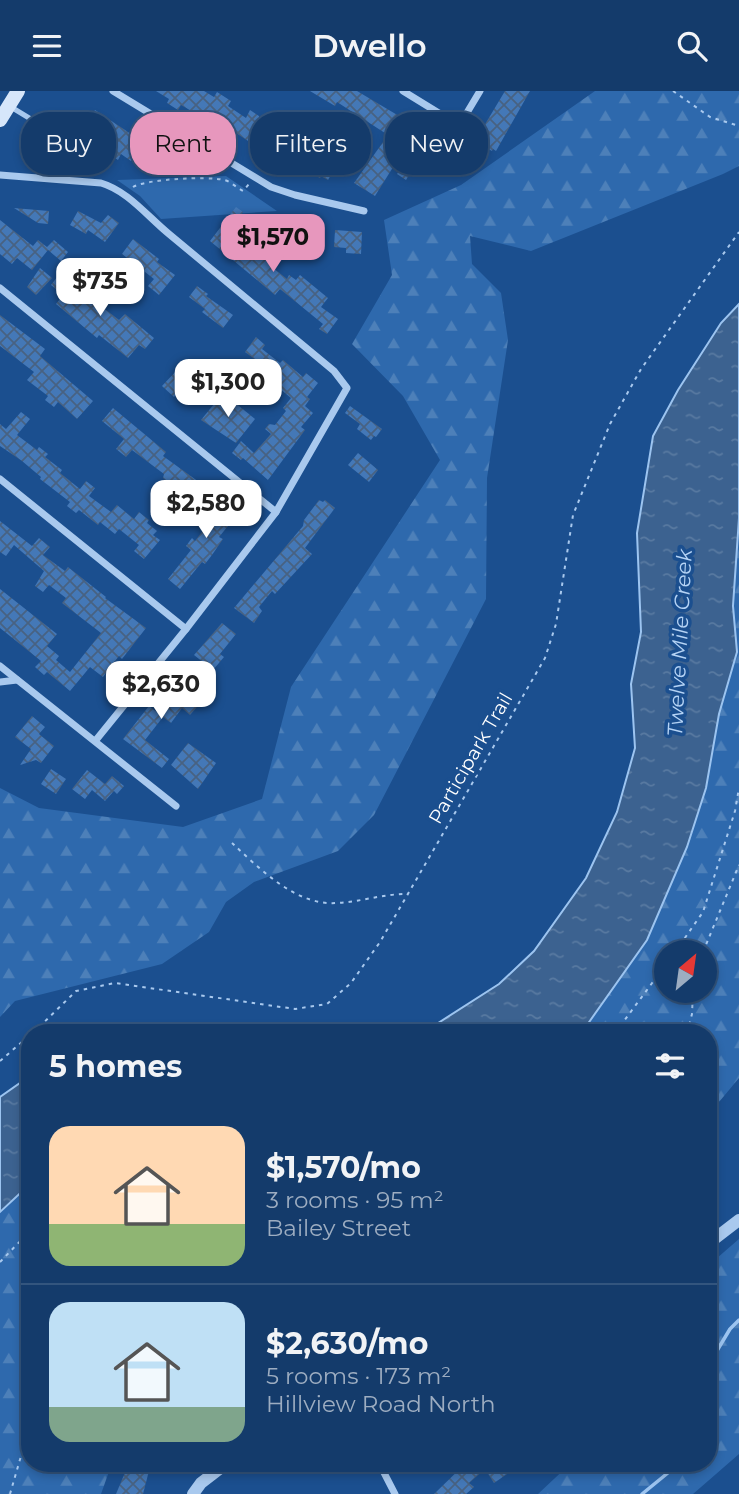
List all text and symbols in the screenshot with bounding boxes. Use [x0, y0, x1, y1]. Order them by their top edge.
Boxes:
text: Dwello [312, 26, 427, 65]
icon: menu [28, 27, 66, 65]
icon: search [673, 27, 711, 65]
chip: Buy [21, 112, 116, 175]
chip: Rent [130, 112, 236, 175]
chip: Filters [250, 112, 371, 175]
chip: New [385, 112, 488, 175]
pin: $1,570 [216, 215, 330, 274]
text: $1,570 [237, 223, 309, 251]
pin: $735 [59, 259, 141, 318]
text: $735 [72, 267, 128, 295]
pin: $1,300 [171, 359, 285, 419]
text: $1,300 [191, 368, 265, 396]
pin: $2,580 [149, 481, 263, 540]
text: $2,580 [167, 489, 245, 517]
water label: Twelve Mile Creek [662, 547, 697, 737]
pin: $2,630 [104, 661, 218, 721]
text: $2,630 [122, 670, 200, 698]
street label: Participark Trail [424, 689, 517, 828]
north arrow [654, 940, 718, 1003]
map controls [654, 940, 717, 1003]
icon: filters [651, 1047, 689, 1085]
text: 5 homes [49, 1048, 182, 1085]
text: $1,570/mo [266, 1149, 421, 1186]
icon: home [105, 1154, 189, 1238]
text: 3 rooms · 95 m² [266, 1186, 444, 1214]
text: Bailey Street [266, 1214, 411, 1242]
text: $2,630/mo [266, 1325, 428, 1362]
icon: home [105, 1330, 189, 1414]
text: 5 rooms · 173 m² [266, 1362, 451, 1390]
text: Hillview Road North [266, 1390, 496, 1418]

